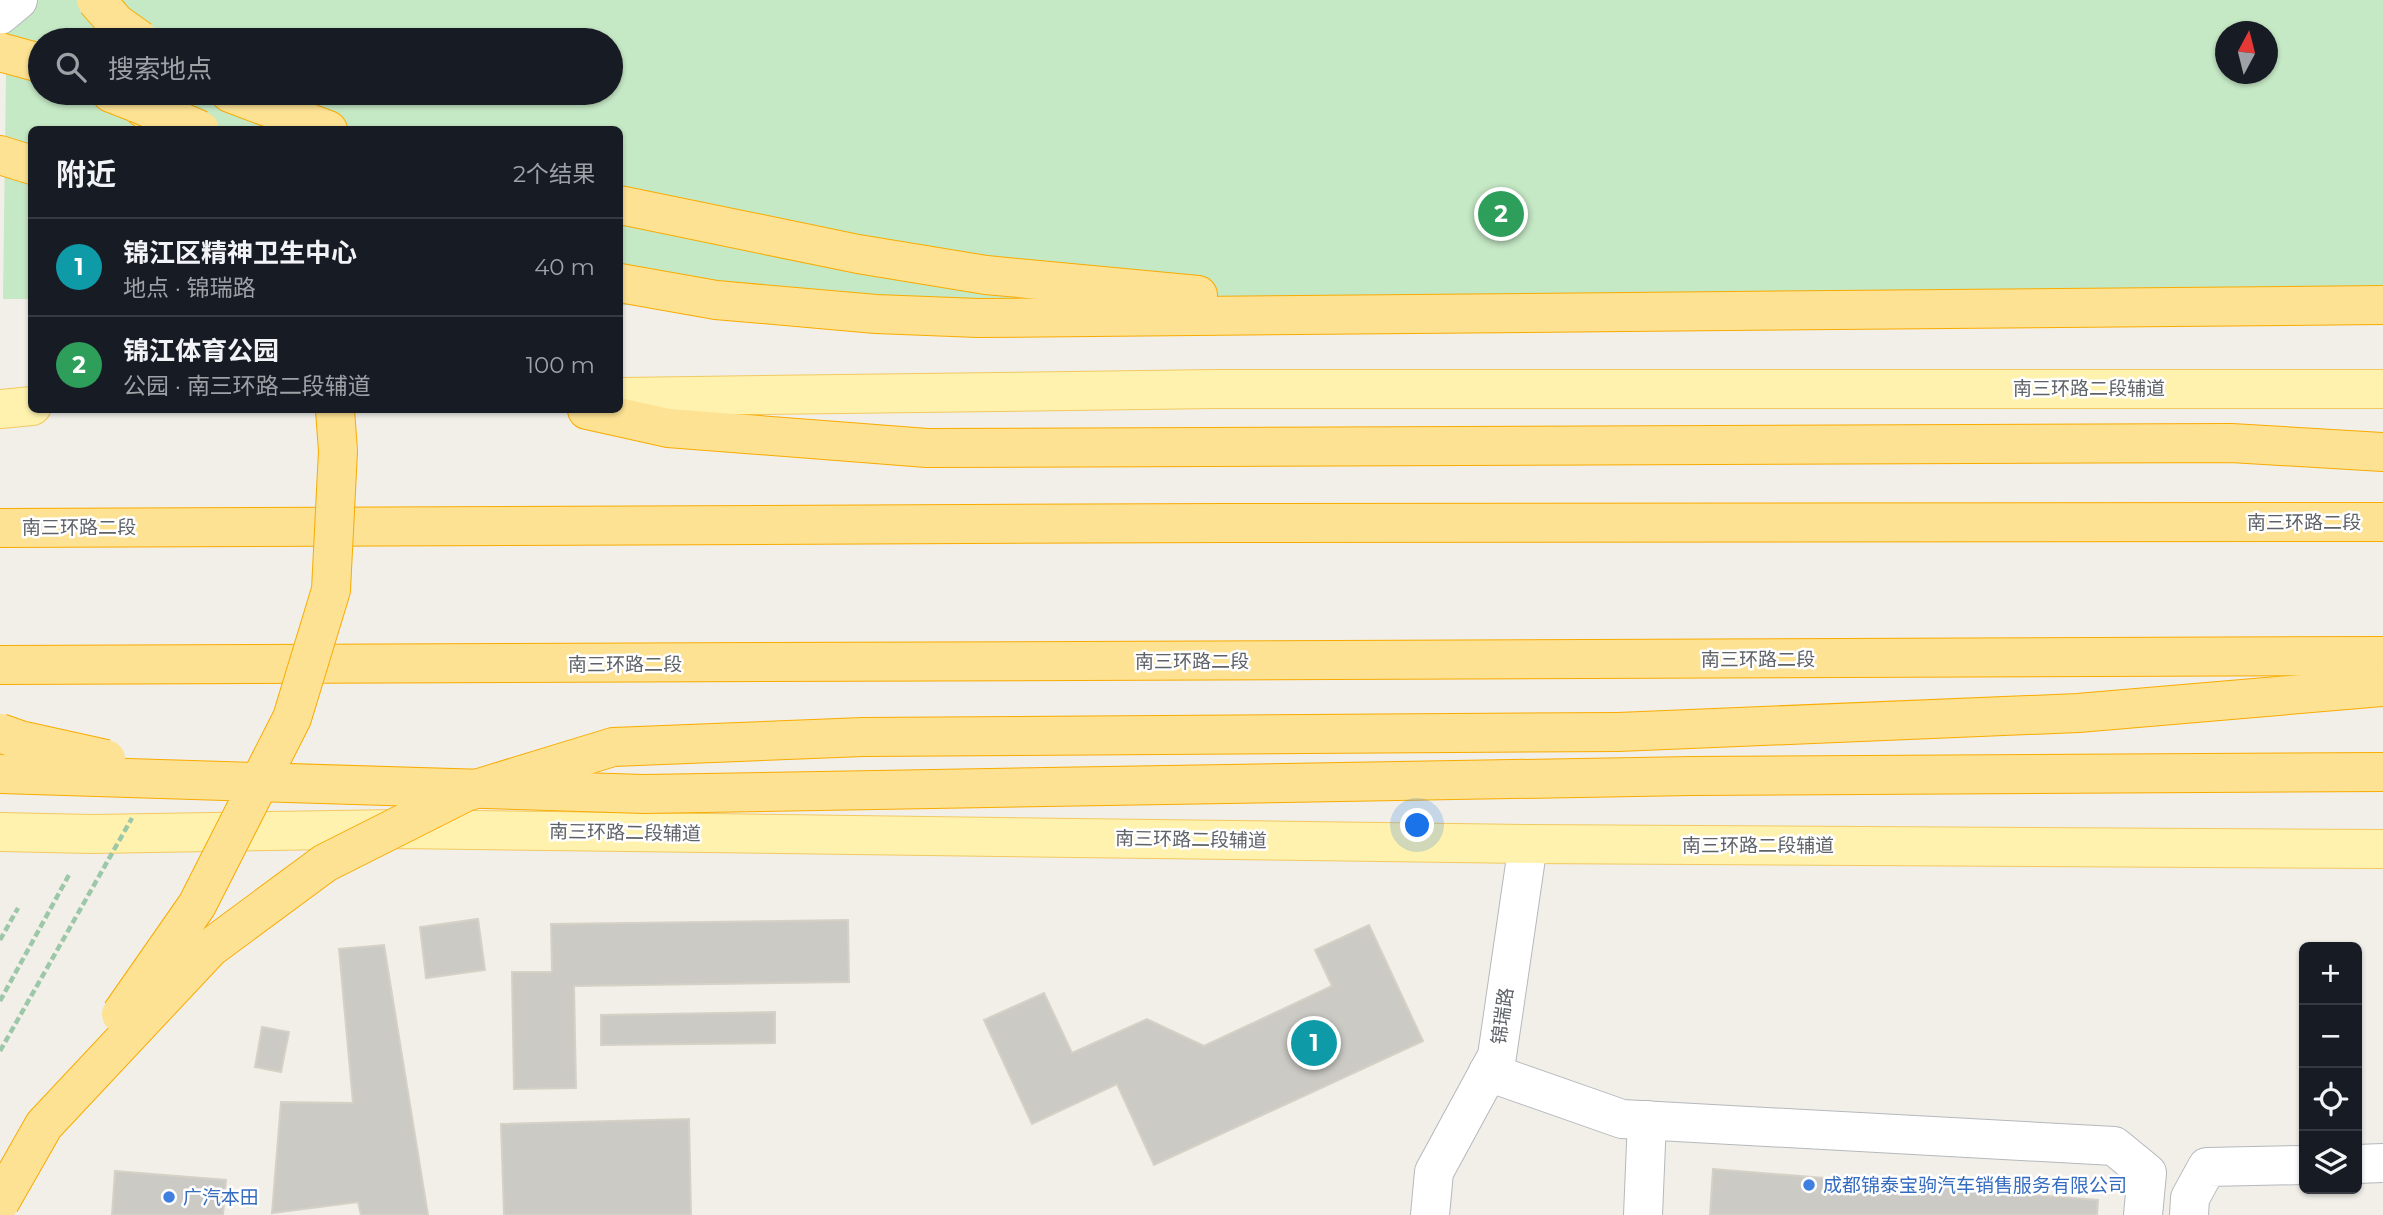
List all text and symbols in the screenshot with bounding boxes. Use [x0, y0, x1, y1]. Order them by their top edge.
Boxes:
north arrow [2215, 21, 2278, 84]
search box [28, 28, 623, 105]
icon: search [52, 48, 90, 86]
text: 搜索地点 [108, 53, 212, 85]
text: 附近 [56, 156, 116, 193]
text: 2个结果 [513, 160, 595, 188]
pin: 2 [1478, 188, 1524, 240]
text: 锦江区精神卫生中心 [123, 237, 357, 269]
text: 1 [74, 253, 84, 281]
text: 40 m [534, 253, 595, 281]
text: 地点 · 锦瑞路 [123, 274, 256, 302]
text: 锦江体育公园 [123, 335, 279, 367]
text: 2 [72, 351, 86, 379]
text: 100 m [526, 351, 595, 379]
text: 公园 · 南三环路二段辅道 [123, 372, 371, 400]
street label: 南三环路二段辅道 [2013, 377, 2165, 400]
street label: 南三环路二段 [2247, 511, 2361, 534]
street label: 南三环路二段 [22, 516, 136, 539]
street label: 南三环路二段 [1701, 648, 1815, 671]
street label: 南三环路二段 [1135, 650, 1249, 673]
street label: 南三环路二段 [568, 653, 682, 676]
your location [1400, 808, 1434, 842]
street label: 南三环路二段辅道 [549, 820, 701, 845]
street label: 南三环路二段辅道 [1115, 827, 1267, 852]
street label: 南三环路二段辅道 [1682, 834, 1834, 857]
map controls [2299, 942, 2362, 1194]
button: + [2299, 942, 2362, 1005]
street label: 锦瑞路 [1487, 986, 1518, 1046]
button: − [2299, 1005, 2362, 1068]
pin: 1 [1291, 1017, 1337, 1069]
button: locate [2299, 1068, 2362, 1131]
button: layers [2299, 1131, 2362, 1194]
place label: 成都锦泰宝驹汽车销售服务有限公司 [1823, 1174, 2127, 1197]
marker: 成都锦泰宝驹汽车销售服务有限公司 [1801, 1177, 1817, 1193]
place label: 广汽本田 [183, 1186, 259, 1209]
marker: 广汽本田 [161, 1189, 177, 1205]

